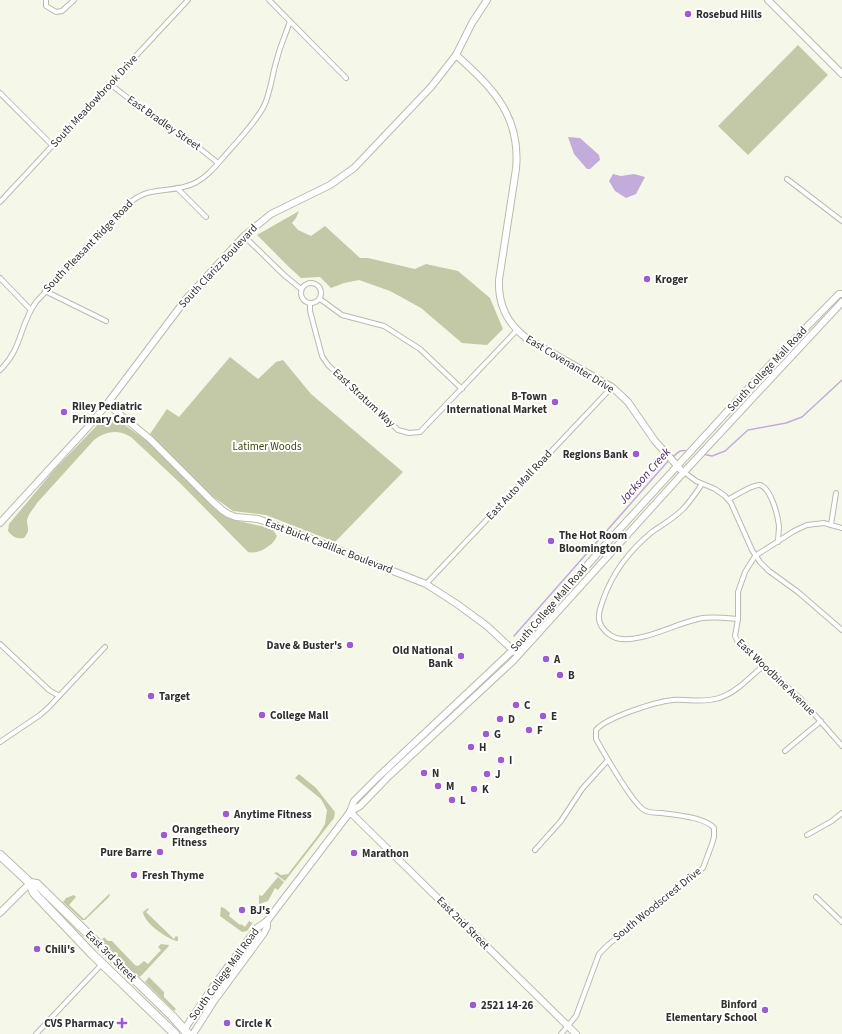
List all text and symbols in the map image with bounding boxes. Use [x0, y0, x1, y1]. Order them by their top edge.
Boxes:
place label: Rosebud Hills [696, 7, 762, 22]
marker: Rosebud Hills [683, 9, 693, 19]
street label: South Meadowbrook Drive [47, 51, 141, 151]
street label: East Bradley Street [124, 92, 204, 154]
street label: South Pleasant Ridge Road [40, 196, 136, 296]
street label: South Clarizz Boulevard [175, 221, 261, 311]
place label: Kroger [655, 272, 688, 287]
marker: Kroger [642, 274, 652, 284]
street label: South College Mall Road [724, 323, 810, 415]
street label: East Covenanter Drive [523, 332, 618, 397]
street label: East Stratum Way [330, 365, 398, 431]
place label: B-Town International Market [447, 389, 548, 417]
marker: B-Town International Market [550, 397, 560, 407]
place label: Riley Pediatric Primary Care [72, 399, 142, 427]
marker: Riley Pediatric Primary Care [59, 407, 69, 417]
park label: Latimer Woods [232, 439, 302, 454]
water label: Jackson Creek [614, 444, 675, 509]
street label: East Auto Mall Road [483, 447, 555, 523]
place label: Regions Bank [563, 447, 628, 462]
marker: Regions Bank [631, 449, 641, 459]
street label: East Buick Cadillac Boulevard [263, 515, 395, 577]
place label: The Hot Room Bloomington [559, 528, 627, 556]
marker: The Hot Room Bloomington [546, 536, 556, 546]
street label: South College Mall Road [507, 561, 591, 655]
street label: East Woodbine Avenue [733, 635, 819, 719]
place label: Dave & Buster's [267, 638, 342, 653]
marker: Dave & Buster's [345, 640, 355, 650]
place label: Old National Bank [392, 643, 454, 671]
marker: Old National Bank [456, 651, 466, 661]
place label: A [553, 652, 561, 667]
marker: A [541, 654, 551, 664]
place label: B [568, 668, 575, 683]
marker: B [555, 670, 565, 680]
place label: Target [159, 689, 191, 704]
marker: Target [146, 691, 156, 701]
place label: C [524, 698, 531, 713]
marker: C [511, 700, 521, 710]
place label: College Mall [270, 708, 329, 723]
place label: E [551, 709, 557, 724]
marker: College Mall [257, 710, 267, 720]
marker: E [538, 711, 548, 721]
place label: D [508, 712, 515, 727]
marker: D [495, 714, 505, 724]
place label: F [537, 723, 543, 738]
marker: F [524, 725, 534, 735]
place label: G [494, 727, 501, 742]
marker: G [481, 729, 491, 739]
place label: H [479, 740, 486, 755]
marker: H [466, 742, 476, 752]
place label: I [509, 753, 512, 768]
marker: I [496, 755, 506, 765]
place label: N [432, 766, 439, 781]
place label: J [495, 767, 501, 782]
marker: N [419, 768, 429, 778]
marker: J [482, 769, 492, 779]
place label: M [446, 779, 454, 794]
marker: M [433, 781, 443, 791]
place label: K [482, 782, 489, 797]
marker: K [469, 784, 479, 794]
place label: L [460, 793, 466, 808]
marker: L [447, 795, 457, 805]
place label: Anytime Fitness [233, 807, 312, 822]
marker: Anytime Fitness [221, 809, 231, 819]
place label: Orangetheory Fitness [172, 822, 240, 850]
marker: Orangetheory Fitness [159, 830, 169, 840]
place label: Pure Barre [100, 845, 152, 860]
place label: Marathon [362, 846, 409, 861]
marker: Pure Barre [155, 847, 165, 857]
marker: Marathon [349, 848, 359, 858]
street label: South Woodscrest Drive [610, 863, 705, 944]
place label: Fresh Thyme [142, 868, 204, 883]
marker: Fresh Thyme [129, 870, 139, 880]
street label: East 2nd Street [433, 893, 493, 953]
place label: BJ's [250, 903, 270, 918]
marker: BJ's [237, 905, 247, 915]
street label: South College Mall Road [185, 925, 263, 1023]
street label: East 3rd Street [82, 927, 140, 985]
place label: Chili's [45, 942, 75, 957]
marker: Chili's [32, 944, 42, 954]
place label: Binford Elementary School [666, 997, 758, 1025]
place label: 2521 14-26 [481, 998, 534, 1013]
marker: 2521 14-26 [468, 1000, 478, 1010]
marker: Binford Elementary School [760, 1005, 770, 1015]
place label: CVS Pharmacy [44, 1016, 114, 1031]
place label: Circle K [235, 1016, 272, 1031]
marker: CVS Pharmacy [117, 1018, 127, 1028]
marker: Circle K [222, 1018, 232, 1028]

